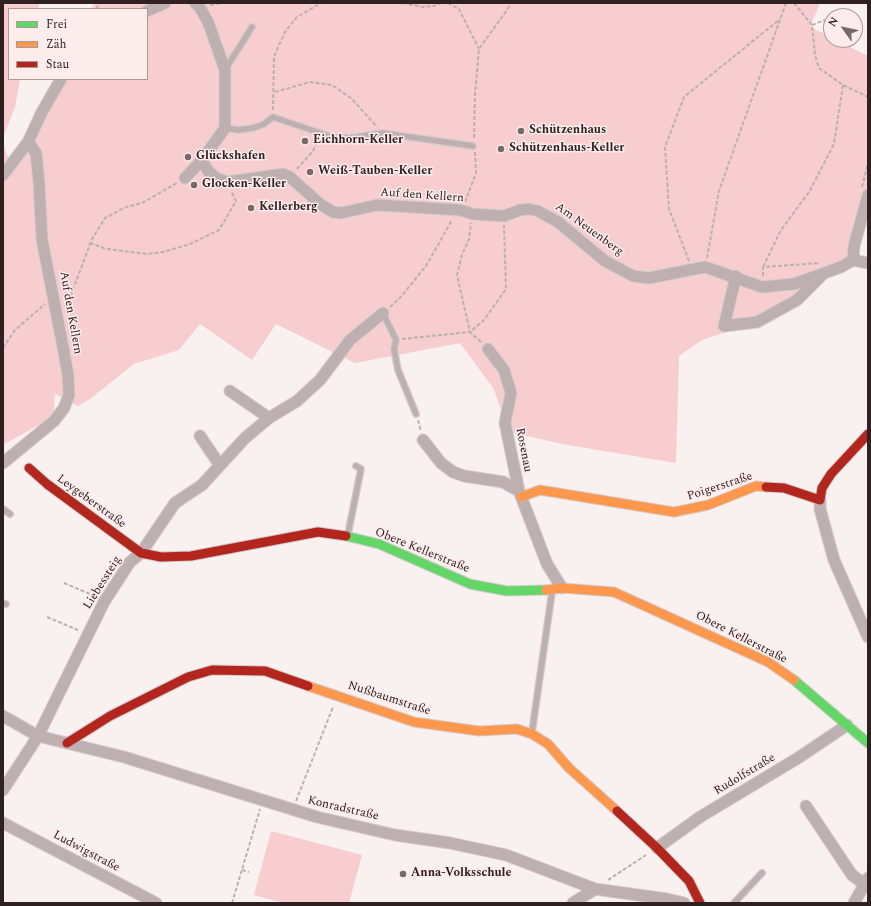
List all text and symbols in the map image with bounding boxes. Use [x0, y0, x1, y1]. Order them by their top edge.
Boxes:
legend [8, 8, 148, 80]
north arrow [823, 8, 863, 48]
text: N [824, 13, 843, 30]
text: Frei [46, 15, 67, 34]
text: Zäh [46, 35, 67, 54]
text: Stau [46, 55, 69, 74]
place label: Schützenhaus [529, 124, 606, 138]
marker: Schützenhaus [516, 126, 526, 136]
place label: Eichhorn-Keller [313, 134, 403, 148]
marker: Eichhorn-Keller [300, 136, 310, 146]
place label: Schützenhaus-Keller [509, 142, 624, 156]
marker: Schützenhaus-Keller [496, 144, 506, 154]
place label: Glückshafen [196, 150, 265, 164]
marker: Glückshafen [183, 152, 193, 162]
place label: Weiß-Tauben-Keller [318, 165, 432, 179]
marker: Weiß-Tauben-Keller [305, 167, 315, 177]
place label: Glocken-Keller [202, 178, 286, 192]
marker: Glocken-Keller [189, 180, 199, 190]
street label: Auf den Kellern [380, 186, 464, 206]
street label: Am Neuenberg [552, 200, 626, 260]
place label: Kellerberg [259, 201, 318, 215]
marker: Kellerberg [246, 203, 256, 213]
street label: Auf den Kellern [56, 270, 84, 356]
street label: Rosenau [512, 427, 534, 473]
street label: Poigerstraße [685, 470, 755, 504]
street label: Leygeberstraße [54, 472, 128, 532]
street label: Obere Kellerstraße [373, 525, 471, 577]
street label: Liebessteig [81, 554, 125, 612]
street label: Obere Kellerstraße [693, 609, 789, 667]
street label: Nußbaumstraße [346, 679, 432, 719]
street label: Rudolfstraße [712, 751, 778, 799]
street label: Konradstraße [306, 794, 380, 824]
street label: Ludwigstraße [50, 828, 122, 876]
place label: Anna-Volksschule [411, 867, 511, 881]
marker: Anna-Volksschule [398, 869, 408, 879]

